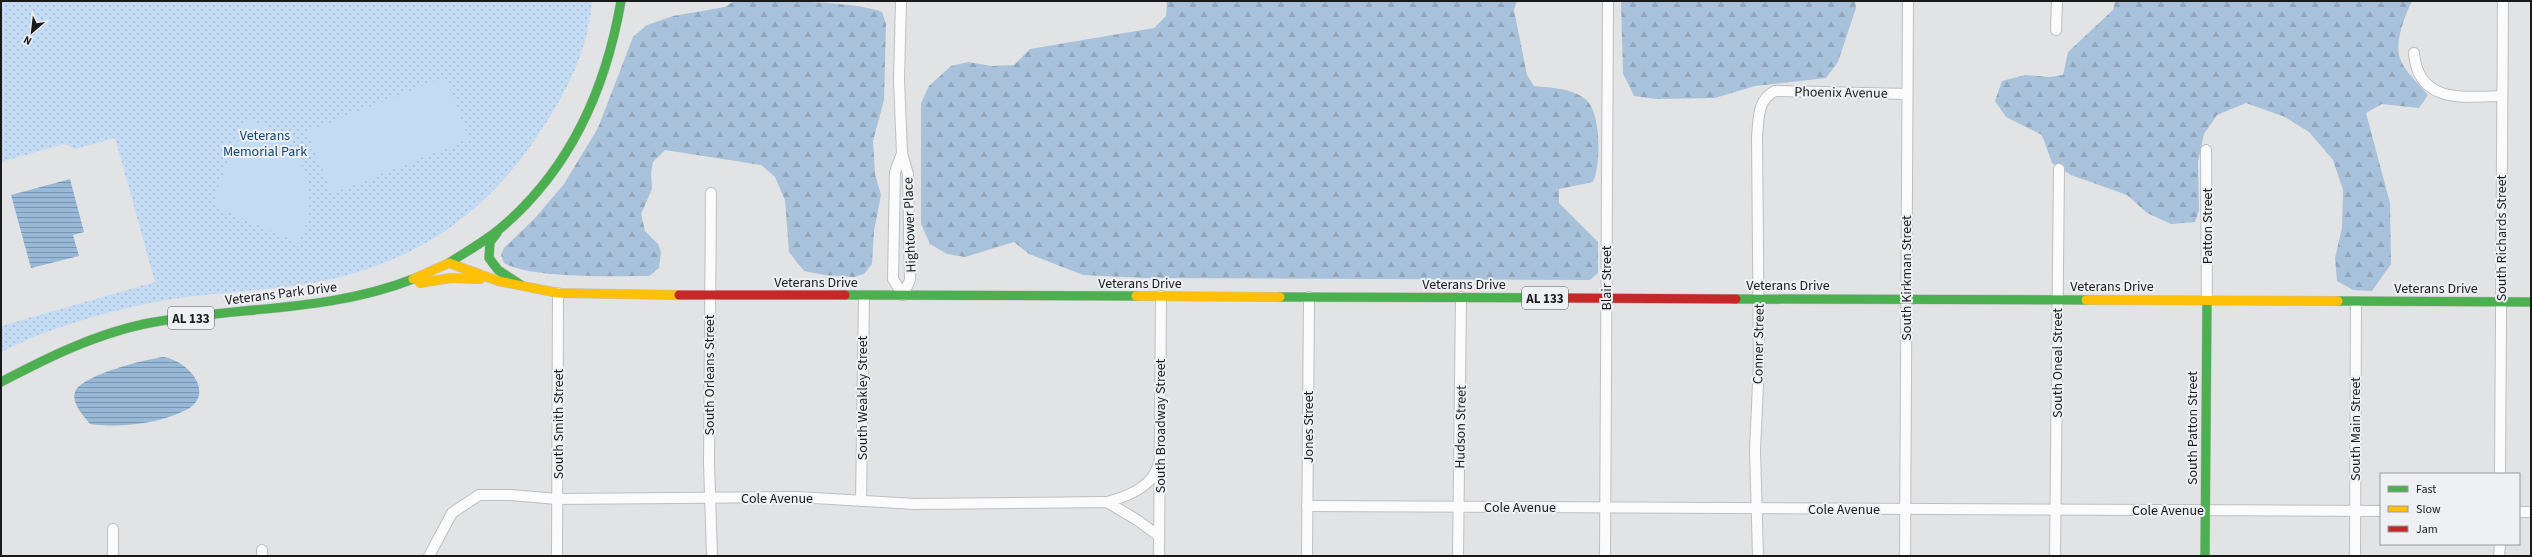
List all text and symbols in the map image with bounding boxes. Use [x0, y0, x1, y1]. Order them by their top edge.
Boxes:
north arrow [12, 12, 52, 52]
text: N [21, 32, 34, 49]
street label: Phoenix Avenue [1794, 82, 1888, 104]
park label: Veterans Memorial Park [223, 126, 307, 162]
street label: South Richards Street [2492, 174, 2512, 301]
street label: Hightower Place [898, 177, 922, 273]
street label: Patton Street [2198, 188, 2218, 264]
street label: South Kirkman Street [1897, 215, 1917, 341]
street label: Blair Street [1597, 245, 1617, 311]
street label: Veterans Drive [774, 273, 858, 293]
street label: Veterans Drive [1098, 274, 1182, 294]
street label: Veterans Drive [1422, 275, 1506, 295]
street label: Veterans Drive [1746, 276, 1830, 296]
street label: Veterans Park Drive [224, 277, 338, 311]
street label: Veterans Drive [2070, 277, 2154, 297]
street label: Veterans Drive [2394, 279, 2478, 299]
road number: AL 133 [1522, 287, 1568, 309]
street label: Conner Street [1748, 303, 1770, 384]
road number: AL 133 [168, 307, 214, 329]
street label: South Oneal Street [2048, 308, 2068, 418]
street label: South Orleans Street [700, 314, 720, 435]
street label: South Weakley Street [853, 335, 873, 460]
street label: South Broadway Street [1151, 359, 1171, 493]
street label: South Smith Street [549, 368, 569, 479]
street label: South Patton Street [2183, 371, 2203, 485]
street label: South Main Street [2346, 377, 2366, 481]
street label: Hudson Street [1450, 385, 1472, 469]
street label: Jones Street [1299, 390, 1319, 463]
legend [2380, 473, 2520, 545]
text: Fast [2416, 481, 2436, 498]
street label: Cole Avenue [741, 489, 813, 509]
street label: Cole Avenue [1484, 498, 1556, 518]
street label: Cole Avenue [1808, 500, 1880, 520]
street label: Cole Avenue [2132, 501, 2204, 521]
text: Slow [2416, 501, 2441, 518]
text: Jam [2416, 521, 2438, 538]

